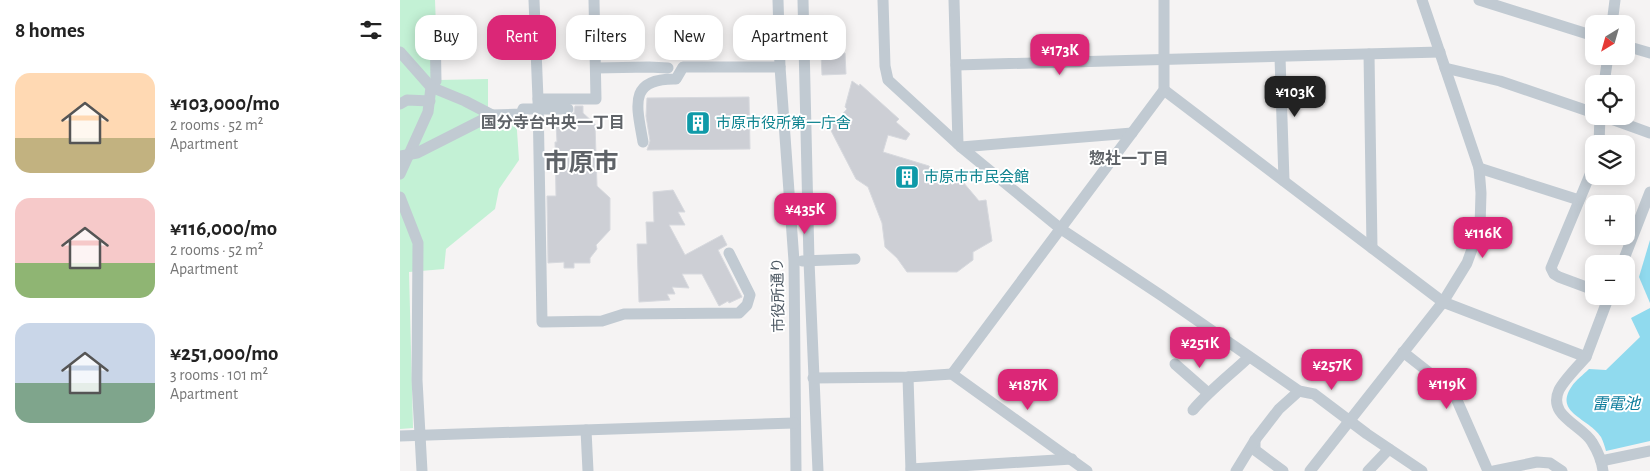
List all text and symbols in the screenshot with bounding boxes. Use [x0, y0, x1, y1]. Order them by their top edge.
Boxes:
chip: Buy [415, 15, 477, 60]
chip: Rent [487, 15, 556, 60]
chip: Filters [566, 15, 645, 60]
chip: New [655, 15, 723, 60]
chip: Apartment [733, 15, 846, 60]
north arrow [1585, 15, 1635, 65]
map controls [1585, 15, 1635, 305]
icon: filters [357, 16, 385, 44]
text: 8 homes [15, 20, 85, 41]
pin: ¥173K [1025, 34, 1095, 76]
text: ¥173K [1041, 42, 1079, 58]
button: locate [1585, 75, 1635, 125]
pin: ¥103K [1260, 76, 1330, 118]
text: ¥103K [1276, 84, 1314, 100]
icon: home [55, 93, 115, 153]
text: ¥103,000/mo [170, 93, 280, 114]
building icon: 市原市役所第一庁舎 [685, 110, 711, 136]
district label: 国分寺台中央一丁目 [481, 114, 625, 131]
place label: 市原市役所第一庁舎 [716, 115, 851, 131]
text: 2 rooms · 52 m² [170, 117, 263, 133]
button: layers [1585, 135, 1635, 185]
text: Apartment [170, 136, 238, 152]
district label: 市原市 [543, 149, 619, 176]
district label: 惣社一丁目 [1089, 149, 1169, 167]
building icon: 市原市市民会館 [894, 164, 920, 190]
place label: 市原市市民会館 [924, 169, 1029, 185]
pin: ¥435K [770, 192, 840, 235]
button: + [1585, 195, 1635, 245]
text: ¥435K [785, 201, 825, 217]
pin: ¥116K [1448, 216, 1518, 259]
icon: home [55, 218, 115, 278]
text: ¥116,000/mo [170, 218, 277, 239]
text: ¥116K [1464, 225, 1502, 241]
text: 2 rooms · 52 m² [170, 242, 263, 258]
button: − [1585, 255, 1635, 305]
street label: 市役所通り [769, 257, 787, 333]
text: Apartment [170, 261, 238, 277]
pin: ¥251K [1165, 326, 1235, 369]
text: ¥251K [1181, 335, 1219, 351]
icon: home [55, 343, 115, 403]
text: ¥251,000/mo [170, 343, 279, 364]
pin: ¥257K [1297, 348, 1367, 391]
text: ¥257K [1312, 357, 1352, 373]
text: 3 rooms · 101 m² [170, 367, 268, 383]
pin: ¥187K [993, 368, 1063, 411]
pin: ¥119K [1412, 368, 1482, 410]
text: ¥119K [1428, 376, 1466, 392]
text: ¥187K [1009, 377, 1047, 393]
text: Apartment [170, 386, 238, 402]
water label: 雷電池 [1592, 395, 1642, 412]

